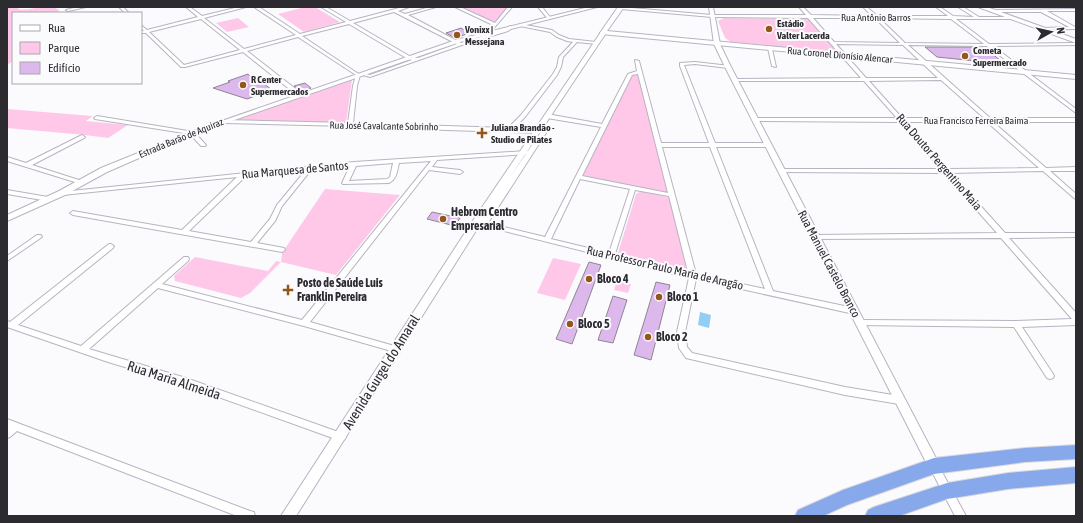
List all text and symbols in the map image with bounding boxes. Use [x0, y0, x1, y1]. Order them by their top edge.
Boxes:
legend [12, 12, 142, 84]
street label: Rua Antônio Barros [841, 12, 911, 23]
north arrow [1031, 12, 1071, 52]
place label: Estádio Valter Lacerda [776, 18, 830, 41]
text: Rua [48, 21, 65, 35]
place label: Vonixx | Messejana [464, 24, 505, 47]
marker: Estádio Valter Lacerda [764, 24, 774, 34]
text: N [1055, 27, 1067, 35]
marker: Vonixx | Messejana [452, 30, 462, 40]
text: Parque [48, 41, 80, 55]
street label: Rua Coronel Dionísio Alencar [787, 45, 894, 65]
place label: Cometa Supermercado [973, 45, 1027, 68]
marker: Cometa Supermercado [960, 51, 970, 61]
text: Edifício [48, 61, 81, 75]
place label: R Center Supermercados [251, 74, 309, 97]
marker: R Center Supermercados [238, 80, 248, 90]
street label: Rua Doutor Pergentino Maia [893, 111, 985, 213]
street label: Rua Francisco Ferreira Baima [924, 115, 1029, 126]
street label: Estrada Barão de Aquiraz [137, 116, 225, 160]
street label: Rua José Cavalcante Sobrinho [330, 120, 439, 132]
place label: Juliana Brandão - Studio de Pilates [490, 122, 555, 145]
marker: Juliana Brandão - Studio de Pilates [476, 127, 488, 139]
street label: Rua Marquesa de Santos [241, 158, 349, 182]
place label: Hebrom Centro Empresarial [451, 205, 518, 233]
street label: Rua Manuel Castelo Branco [795, 208, 863, 320]
marker: Hebrom Centro Empresarial [438, 214, 448, 224]
street label: Rua Professor Paulo Maria de Aragão [585, 243, 745, 293]
place label: Bloco 4 [597, 272, 629, 286]
marker: Bloco 4 [584, 274, 594, 284]
place label: Posto de Saúde Luis Franklin Pereira [297, 276, 383, 304]
marker: Posto de Saúde Luis Franklin Pereira [282, 284, 294, 296]
place label: Bloco 1 [667, 290, 699, 304]
marker: Bloco 1 [654, 292, 664, 302]
street label: Avenida Gurgel do Amaral [339, 311, 423, 432]
place label: Bloco 5 [578, 317, 610, 331]
marker: Bloco 5 [565, 319, 575, 329]
place label: Bloco 2 [656, 330, 688, 344]
marker: Bloco 2 [643, 332, 653, 342]
street label: Rua Maria Almeida [125, 357, 223, 403]

